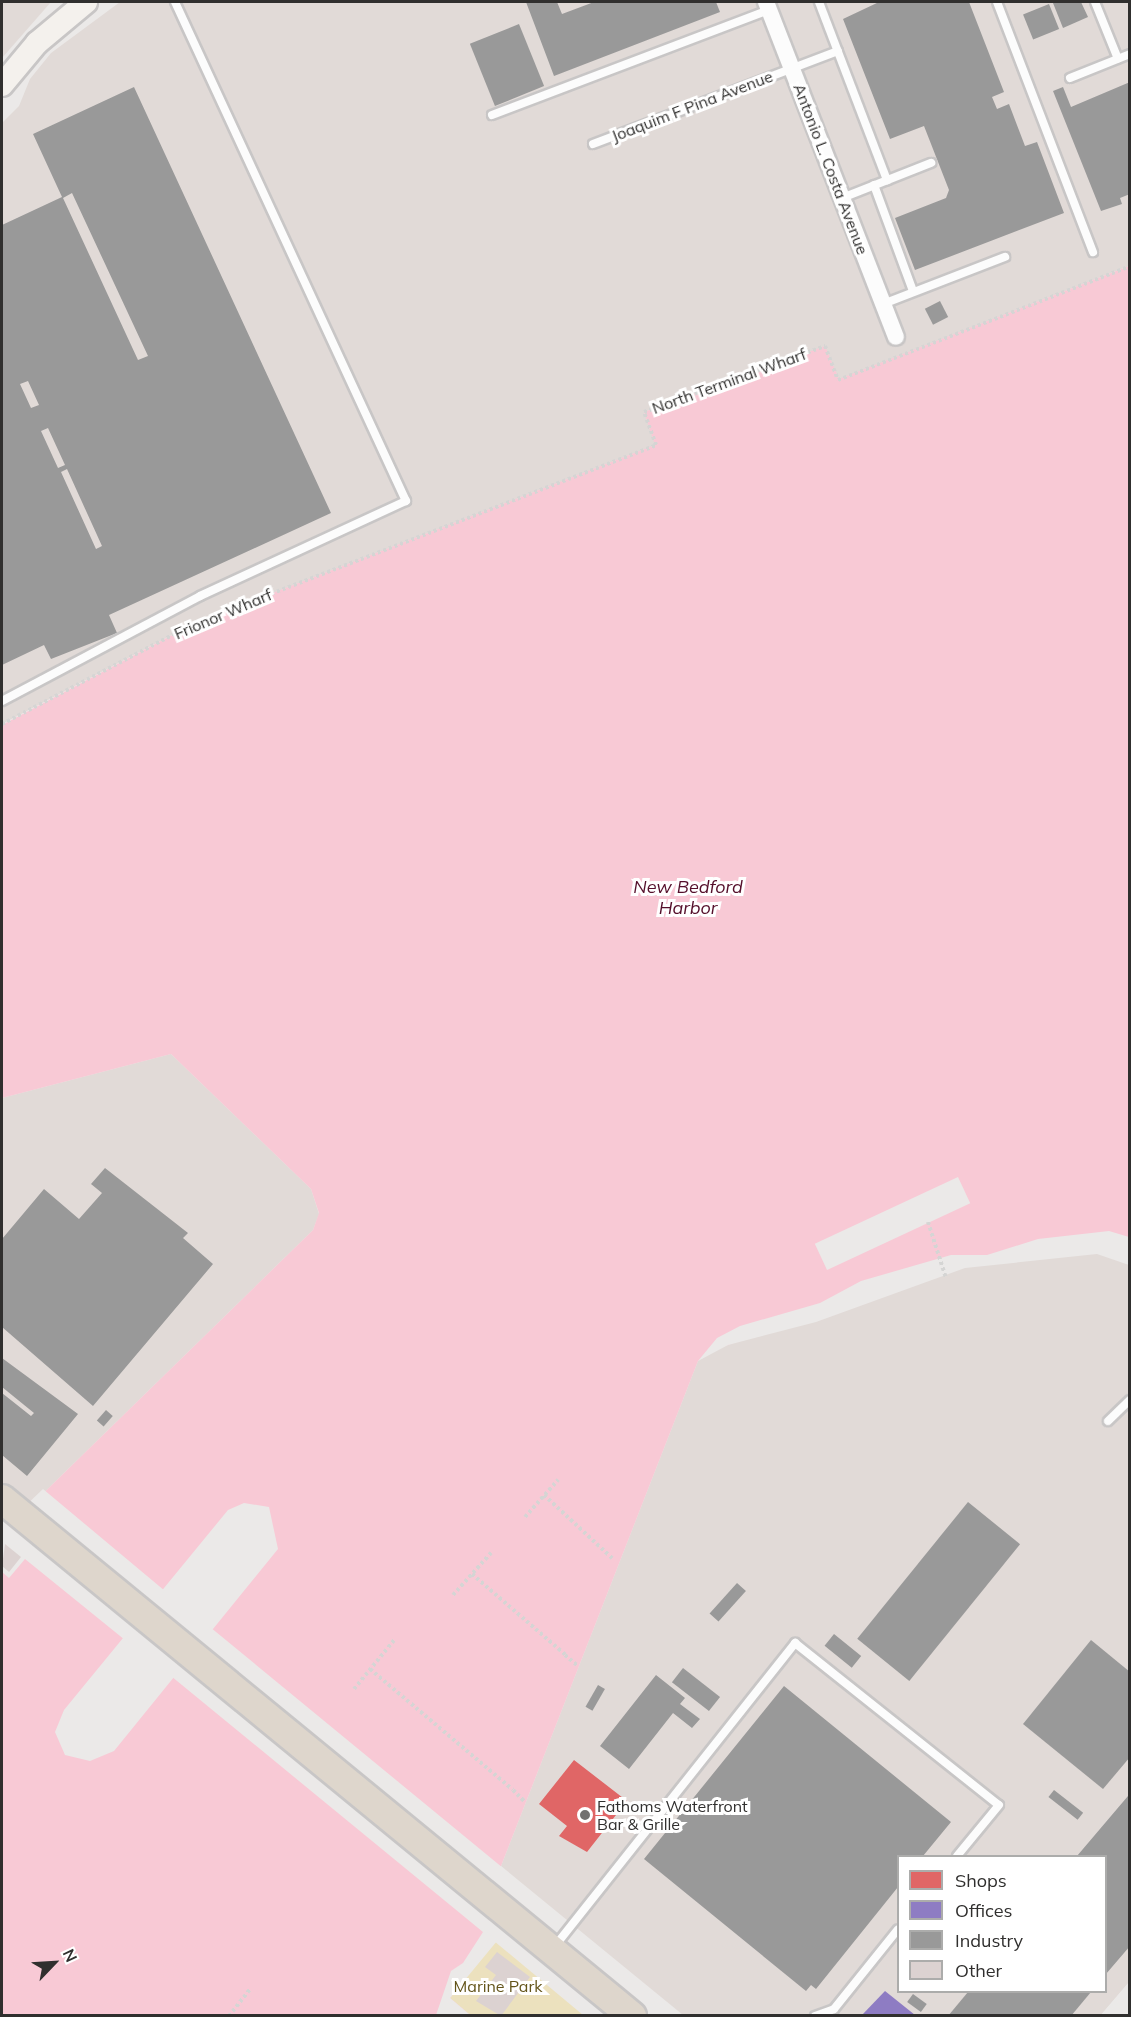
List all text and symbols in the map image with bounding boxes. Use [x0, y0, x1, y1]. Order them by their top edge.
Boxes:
street label: Joaquim F Pina Avenue [609, 66, 775, 146]
street label: Antonio L. Costa Avenue [790, 81, 872, 257]
street label: North Terminal Wharf [649, 344, 809, 418]
street label: Frionor Wharf [171, 585, 275, 643]
water label: New Bedford Harbor [633, 877, 743, 920]
place label: Fathoms Waterfront Bar & Grille [597, 1796, 748, 1834]
marker: Fathoms Waterfront Bar & Grille [578, 1808, 592, 1822]
legend [897, 1855, 1107, 1993]
text: Shops [955, 1869, 1007, 1892]
text: Offices [955, 1899, 1012, 1922]
text: Industry [955, 1929, 1023, 1952]
north arrow [24, 1933, 84, 1993]
text: N [59, 1946, 82, 1965]
text: Other [955, 1959, 1002, 1982]
park label: Marine Park [454, 1976, 542, 1996]

